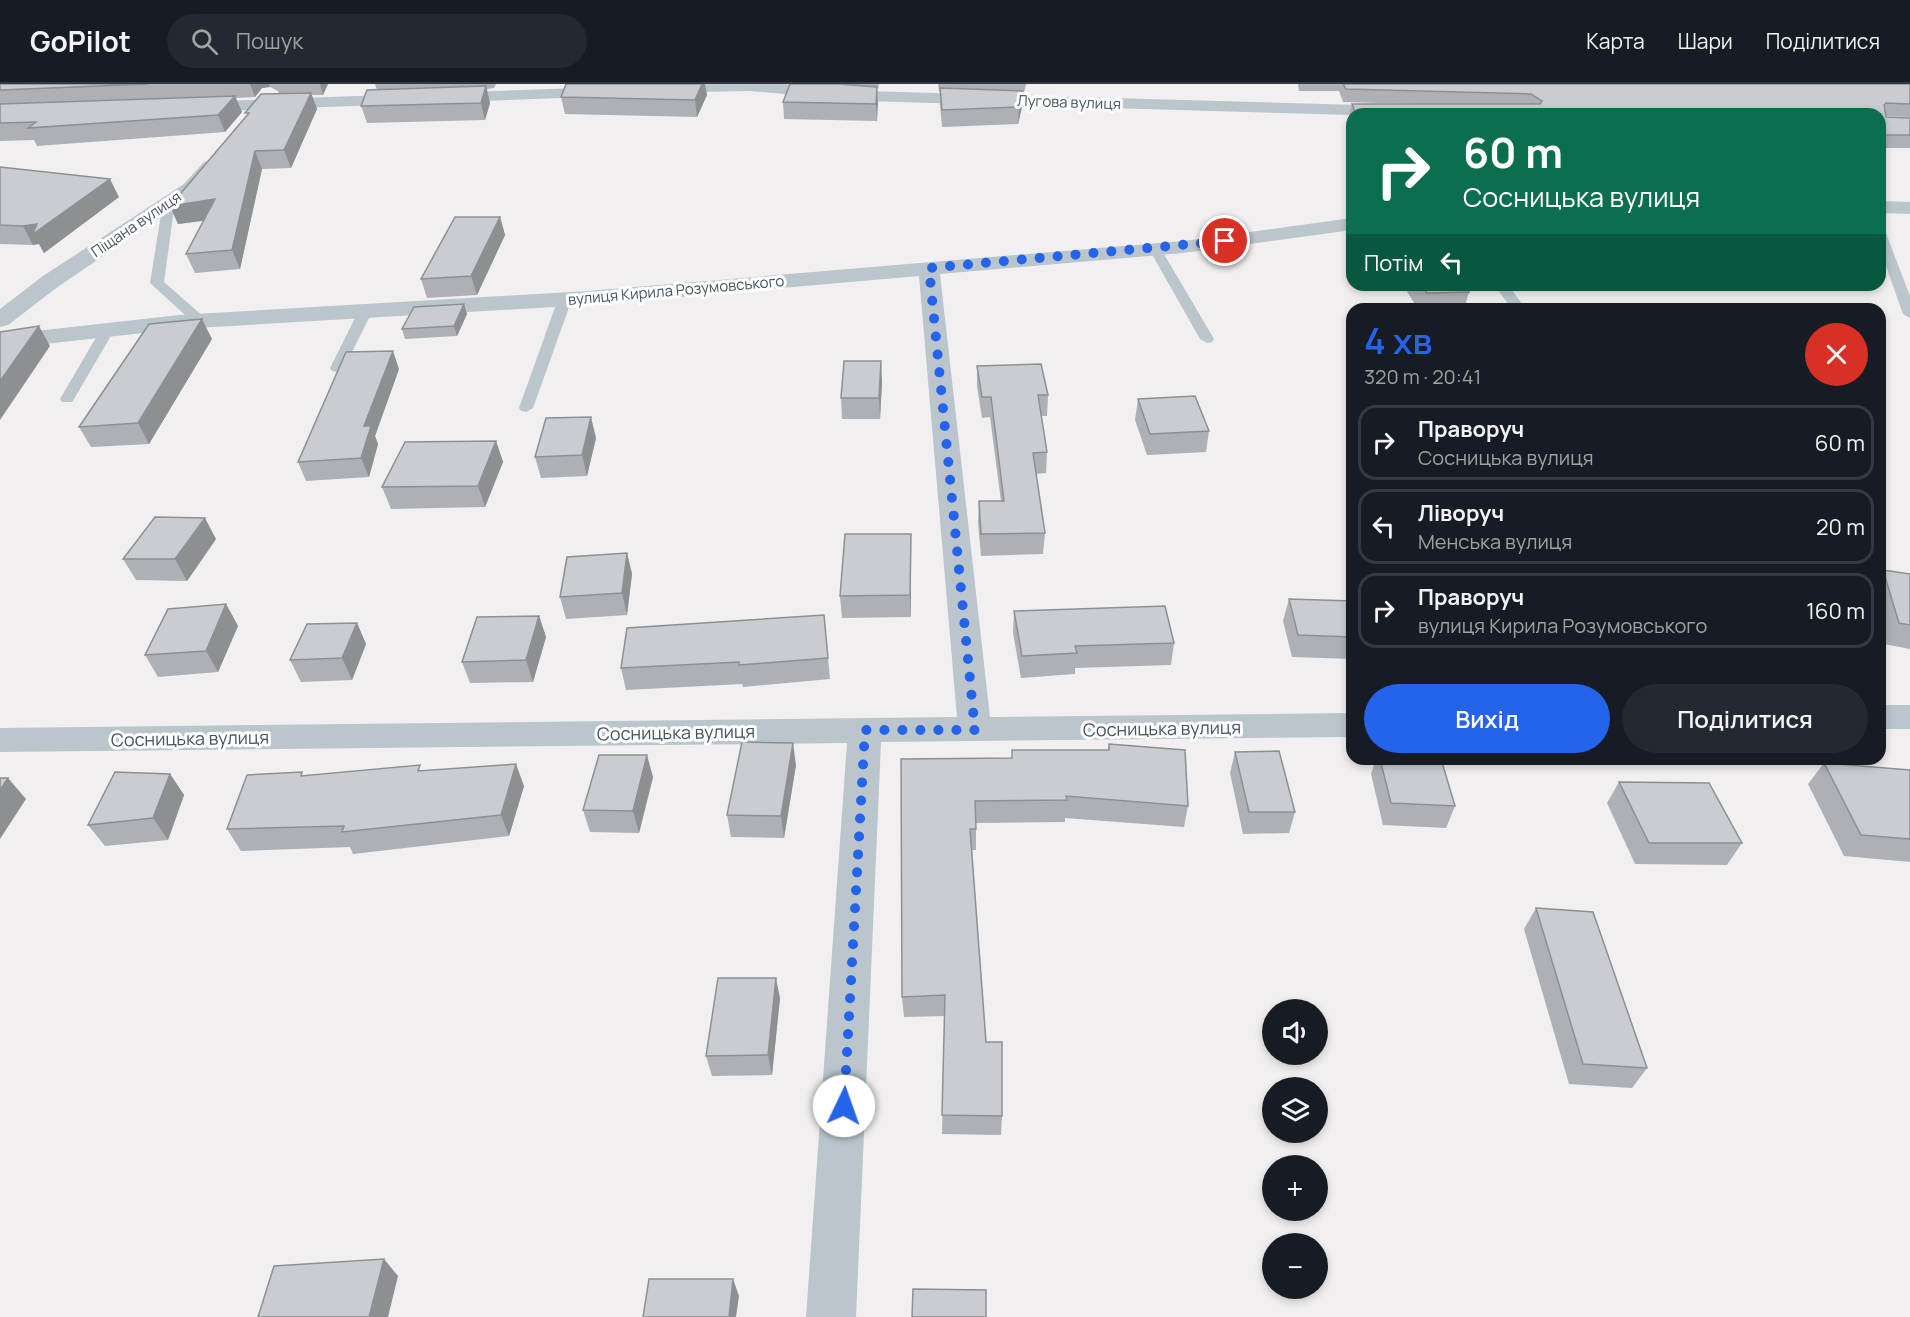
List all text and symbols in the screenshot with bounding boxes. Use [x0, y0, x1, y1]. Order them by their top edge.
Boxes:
search box [167, 14, 587, 68]
text: GoPilot [30, 22, 131, 60]
icon: search [188, 25, 221, 58]
text: Пошук [236, 26, 303, 56]
text: Карта [1586, 27, 1645, 55]
text: Шари [1678, 27, 1733, 55]
text: Поділитися [1766, 27, 1880, 55]
street label: Лугова вулиця [1017, 90, 1121, 114]
text: 60 m [1463, 123, 1563, 181]
icon: right [1364, 132, 1442, 210]
text: Сосницька вулиця [1463, 178, 1700, 215]
street label: Піщана вулиця [87, 186, 185, 262]
pin [1199, 215, 1250, 266]
icon: arrive [1208, 224, 1241, 257]
icon: left [1435, 246, 1468, 279]
text: Потім [1364, 248, 1423, 278]
street label: вулиця Кирила Розумовського [567, 270, 785, 310]
text: 4 хв [1364, 316, 1432, 365]
button: close [1805, 323, 1868, 386]
text: 320 m · 20:41 [1364, 363, 1481, 390]
text: Праворуч [1418, 414, 1524, 444]
icon: right [1367, 426, 1400, 459]
text: 60 m [1815, 428, 1865, 458]
text: Сосницька вулиця [1418, 444, 1594, 471]
text: Ліворуч [1418, 498, 1504, 528]
icon: left [1367, 510, 1400, 543]
text: 20 m [1816, 512, 1865, 542]
text: Менська вулиця [1418, 528, 1572, 555]
text: Праворуч [1418, 582, 1524, 612]
icon: right [1367, 594, 1400, 627]
text: 160 m [1806, 596, 1865, 626]
text: вулиця Кирила Розумовського [1418, 612, 1707, 639]
button: Вихід [1364, 684, 1610, 753]
button: Поділитися [1622, 684, 1868, 753]
street label: Сосницька вулиця [1083, 715, 1241, 741]
street label: Сосницька вулиця [597, 719, 755, 745]
street label: Сосницька вулиця [111, 725, 269, 751]
map controls [1262, 999, 1328, 1299]
button: sound [1262, 999, 1328, 1065]
position arrow [812, 1074, 876, 1138]
button: layers [1262, 1077, 1328, 1143]
button: + [1262, 1155, 1328, 1221]
button: − [1262, 1233, 1328, 1299]

